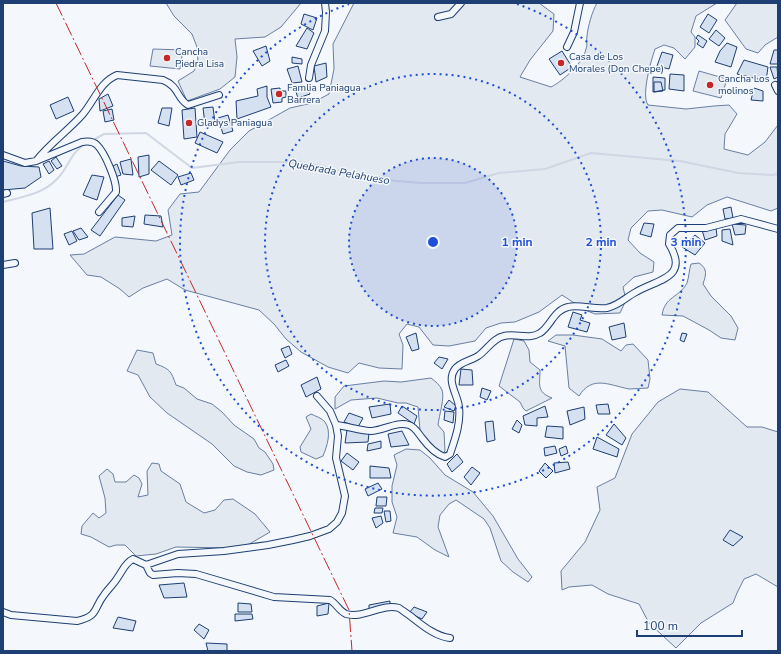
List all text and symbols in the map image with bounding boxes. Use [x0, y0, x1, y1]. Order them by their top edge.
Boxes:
place label: Cancha Piedra Lisa [175, 45, 224, 71]
place label: Casa de Los Morales (Don Chepe) [569, 50, 664, 76]
marker: Cancha Piedra Lisa [162, 53, 172, 63]
marker: Casa de Los Morales (Don Chepe) [556, 58, 566, 68]
place label: Cancha Los molinos [718, 72, 770, 98]
marker: Cancha Los molinos [705, 80, 715, 90]
place label: Famlia Paniagua Barrera [287, 81, 361, 107]
marker: Famlia Paniagua Barrera [274, 89, 284, 99]
place label: Gladys Paniagua [197, 116, 272, 130]
marker: Gladys Paniagua [184, 118, 194, 128]
water label: Quebrada Pelahueso [287, 156, 391, 188]
text: 1 min [501, 234, 533, 250]
text: 2 min [585, 234, 617, 250]
text: 3 min [670, 234, 702, 250]
centre of rings [426, 235, 440, 249]
scale bar [637, 612, 742, 638]
text: 100 m [643, 618, 678, 634]

